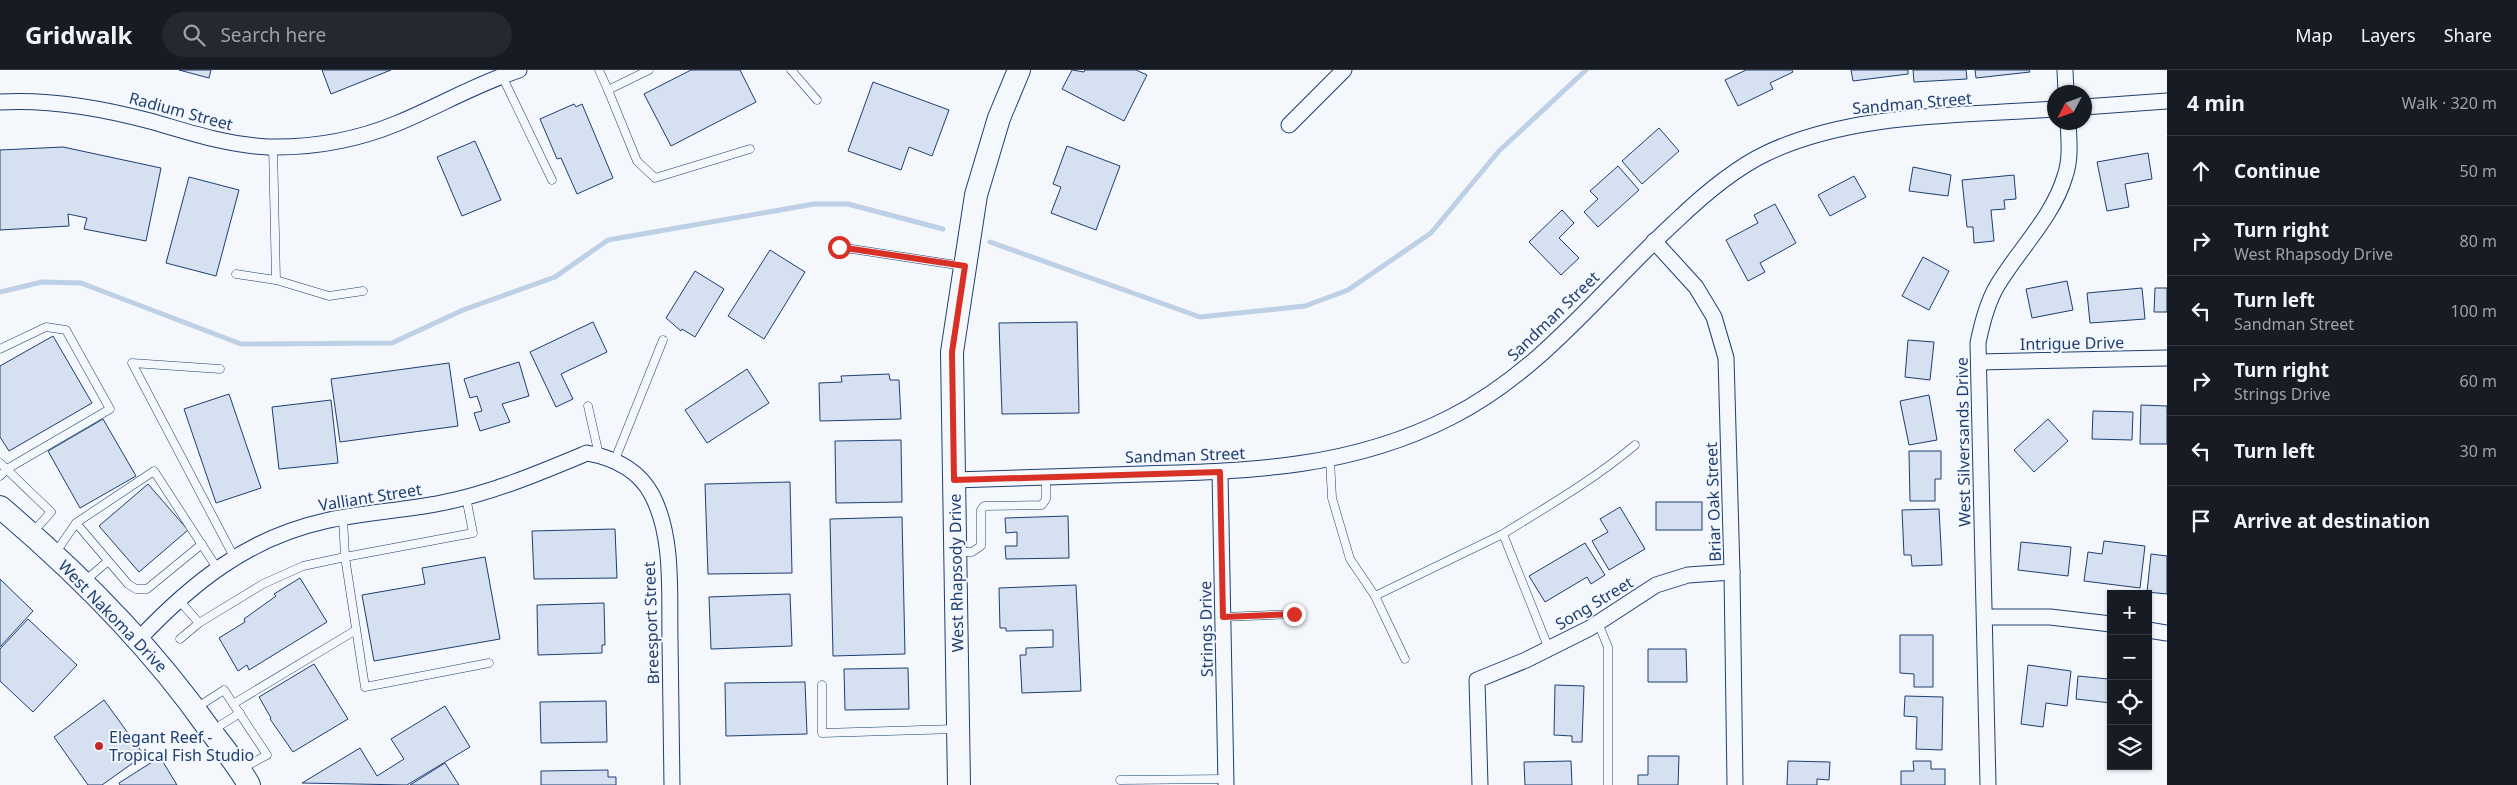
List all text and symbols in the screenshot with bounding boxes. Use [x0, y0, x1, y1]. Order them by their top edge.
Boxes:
search box [162, 12, 512, 57]
text: Gridwalk [25, 18, 132, 51]
icon: search [180, 21, 208, 49]
text: Search here [220, 22, 326, 48]
text: Map [2295, 23, 2333, 47]
text: Layers [2361, 23, 2416, 47]
text: Share [2444, 23, 2492, 47]
north arrow [2047, 85, 2092, 130]
street label: Radium Street [127, 87, 236, 135]
street label: Sandman Street [1851, 87, 1973, 119]
text: 4 min [2187, 89, 2245, 117]
text: Walk · 320 m [2402, 92, 2497, 114]
icon: ahead [2187, 157, 2215, 185]
text: Continue [2234, 158, 2320, 184]
text: 50 m [2460, 160, 2497, 182]
text: Turn right [2234, 217, 2329, 243]
icon: right [2187, 227, 2215, 255]
text: 80 m [2460, 230, 2497, 252]
route start [828, 236, 851, 259]
text: West Rhapsody Drive [2234, 243, 2393, 265]
street label: Sandman Street [1502, 266, 1604, 366]
text: Turn left [2234, 287, 2315, 313]
icon: left [2187, 297, 2215, 325]
text: 100 m [2450, 300, 2497, 322]
text: Sandman Street [2234, 313, 2354, 335]
street label: Intrigue Drive [2020, 331, 2124, 355]
street label: West Silversands Drive [1951, 357, 1975, 527]
text: Turn right [2234, 357, 2329, 383]
icon: right [2187, 367, 2215, 395]
text: 60 m [2460, 370, 2497, 392]
text: Strings Drive [2234, 383, 2330, 405]
icon: left [2187, 437, 2215, 465]
text: Turn left [2234, 438, 2315, 464]
text: 30 m [2460, 440, 2497, 462]
street label: Sandman Street [1125, 442, 1246, 468]
street label: Briar Oak Street [1700, 442, 1726, 562]
street label: Valliant Street [317, 478, 423, 516]
street label: West Rhapsody Drive [944, 493, 968, 653]
icon: arrive [2187, 507, 2215, 535]
text: Arrive at destination [2234, 508, 2430, 534]
street label: West Nakoma Drive [54, 555, 172, 677]
street label: Breesport Street [638, 561, 664, 685]
street label: Song Street [1551, 571, 1637, 635]
street label: Strings Drive [1194, 581, 1218, 677]
map controls [2107, 590, 2152, 770]
button: + [2107, 590, 2152, 635]
route end [1283, 603, 1306, 626]
button: − [2107, 635, 2152, 680]
button: locate [2107, 680, 2152, 725]
button: layers [2107, 725, 2152, 770]
place label: Elegant Reef - Tropical Fish Studio [109, 726, 254, 766]
marker: Elegant Reef - Tropical Fish Studio [93, 740, 105, 752]

